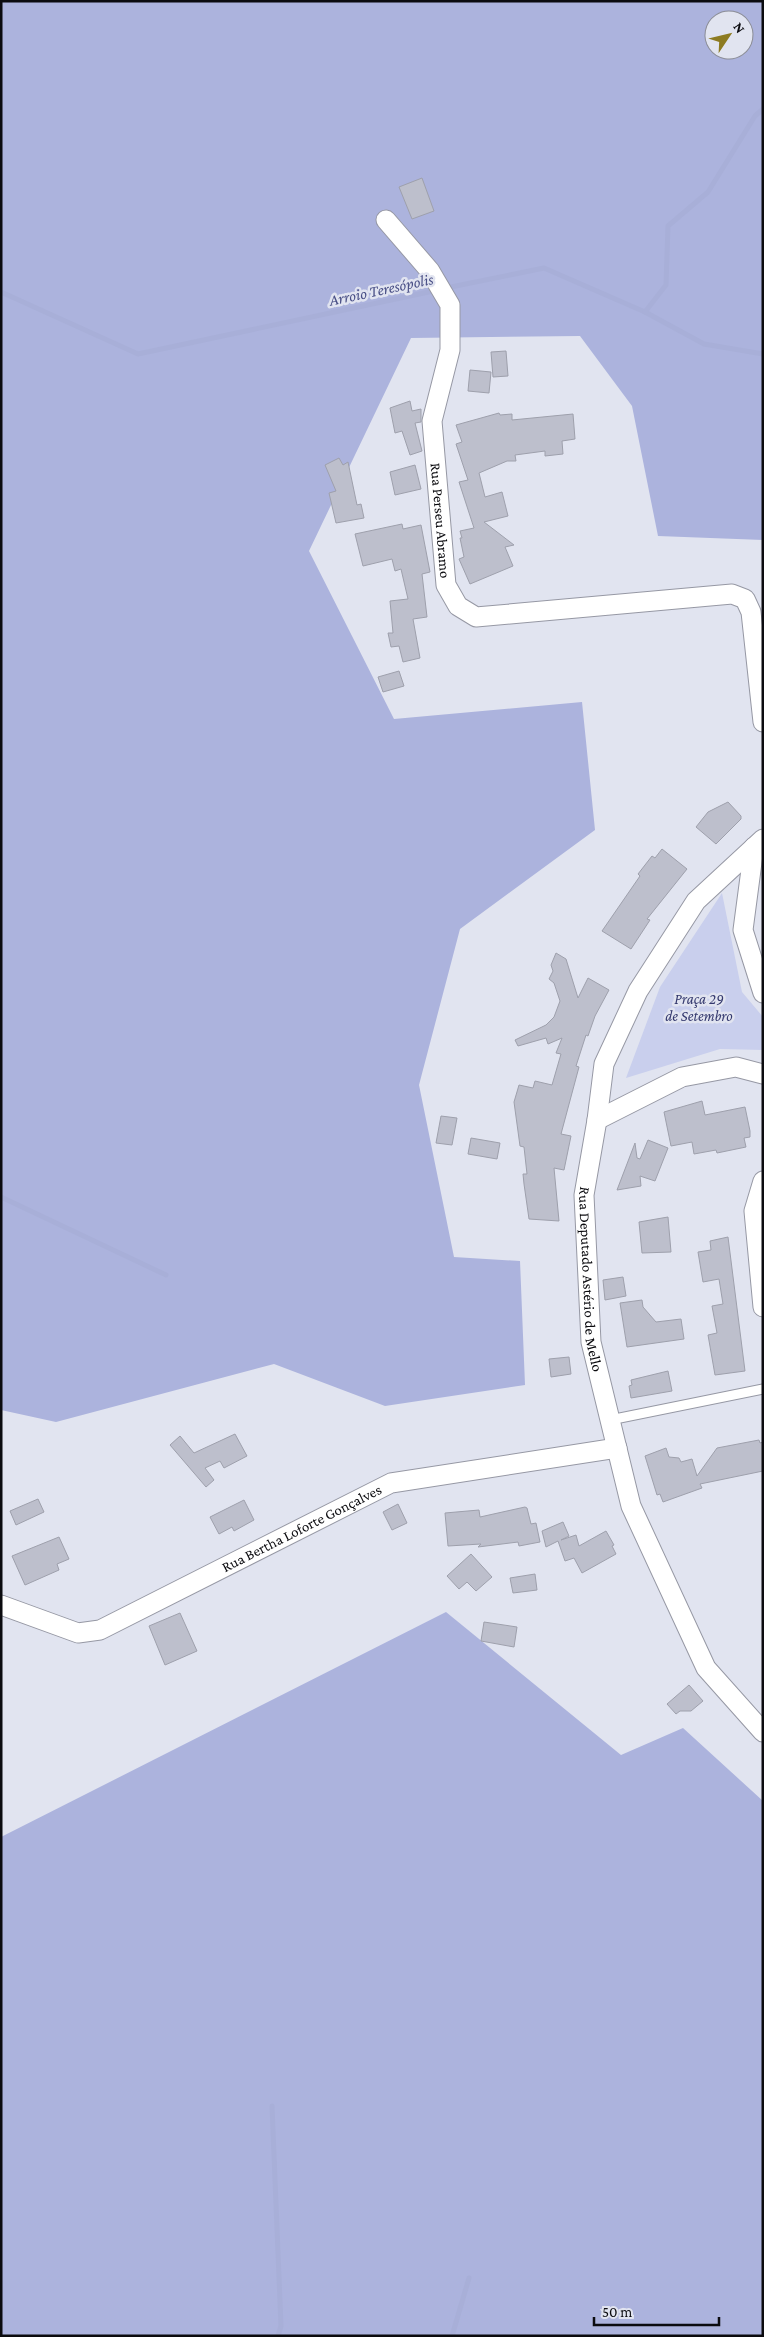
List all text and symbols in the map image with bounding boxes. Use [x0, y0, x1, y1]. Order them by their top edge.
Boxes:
north arrow [704, 10, 754, 60]
text: N [730, 19, 749, 36]
water label: Arroio Teresópolis [327, 270, 435, 310]
street label: Rua Perseu Abramo [428, 462, 453, 579]
park label: Praça 29 de Setembro [665, 991, 733, 1024]
street label: Rua Deputado Astério de Mello [576, 1186, 606, 1373]
street label: Rua Bertha Loforte Gonçalves [219, 1481, 384, 1575]
scale bar [594, 2294, 719, 2326]
text: 50 m [602, 2304, 632, 2320]

